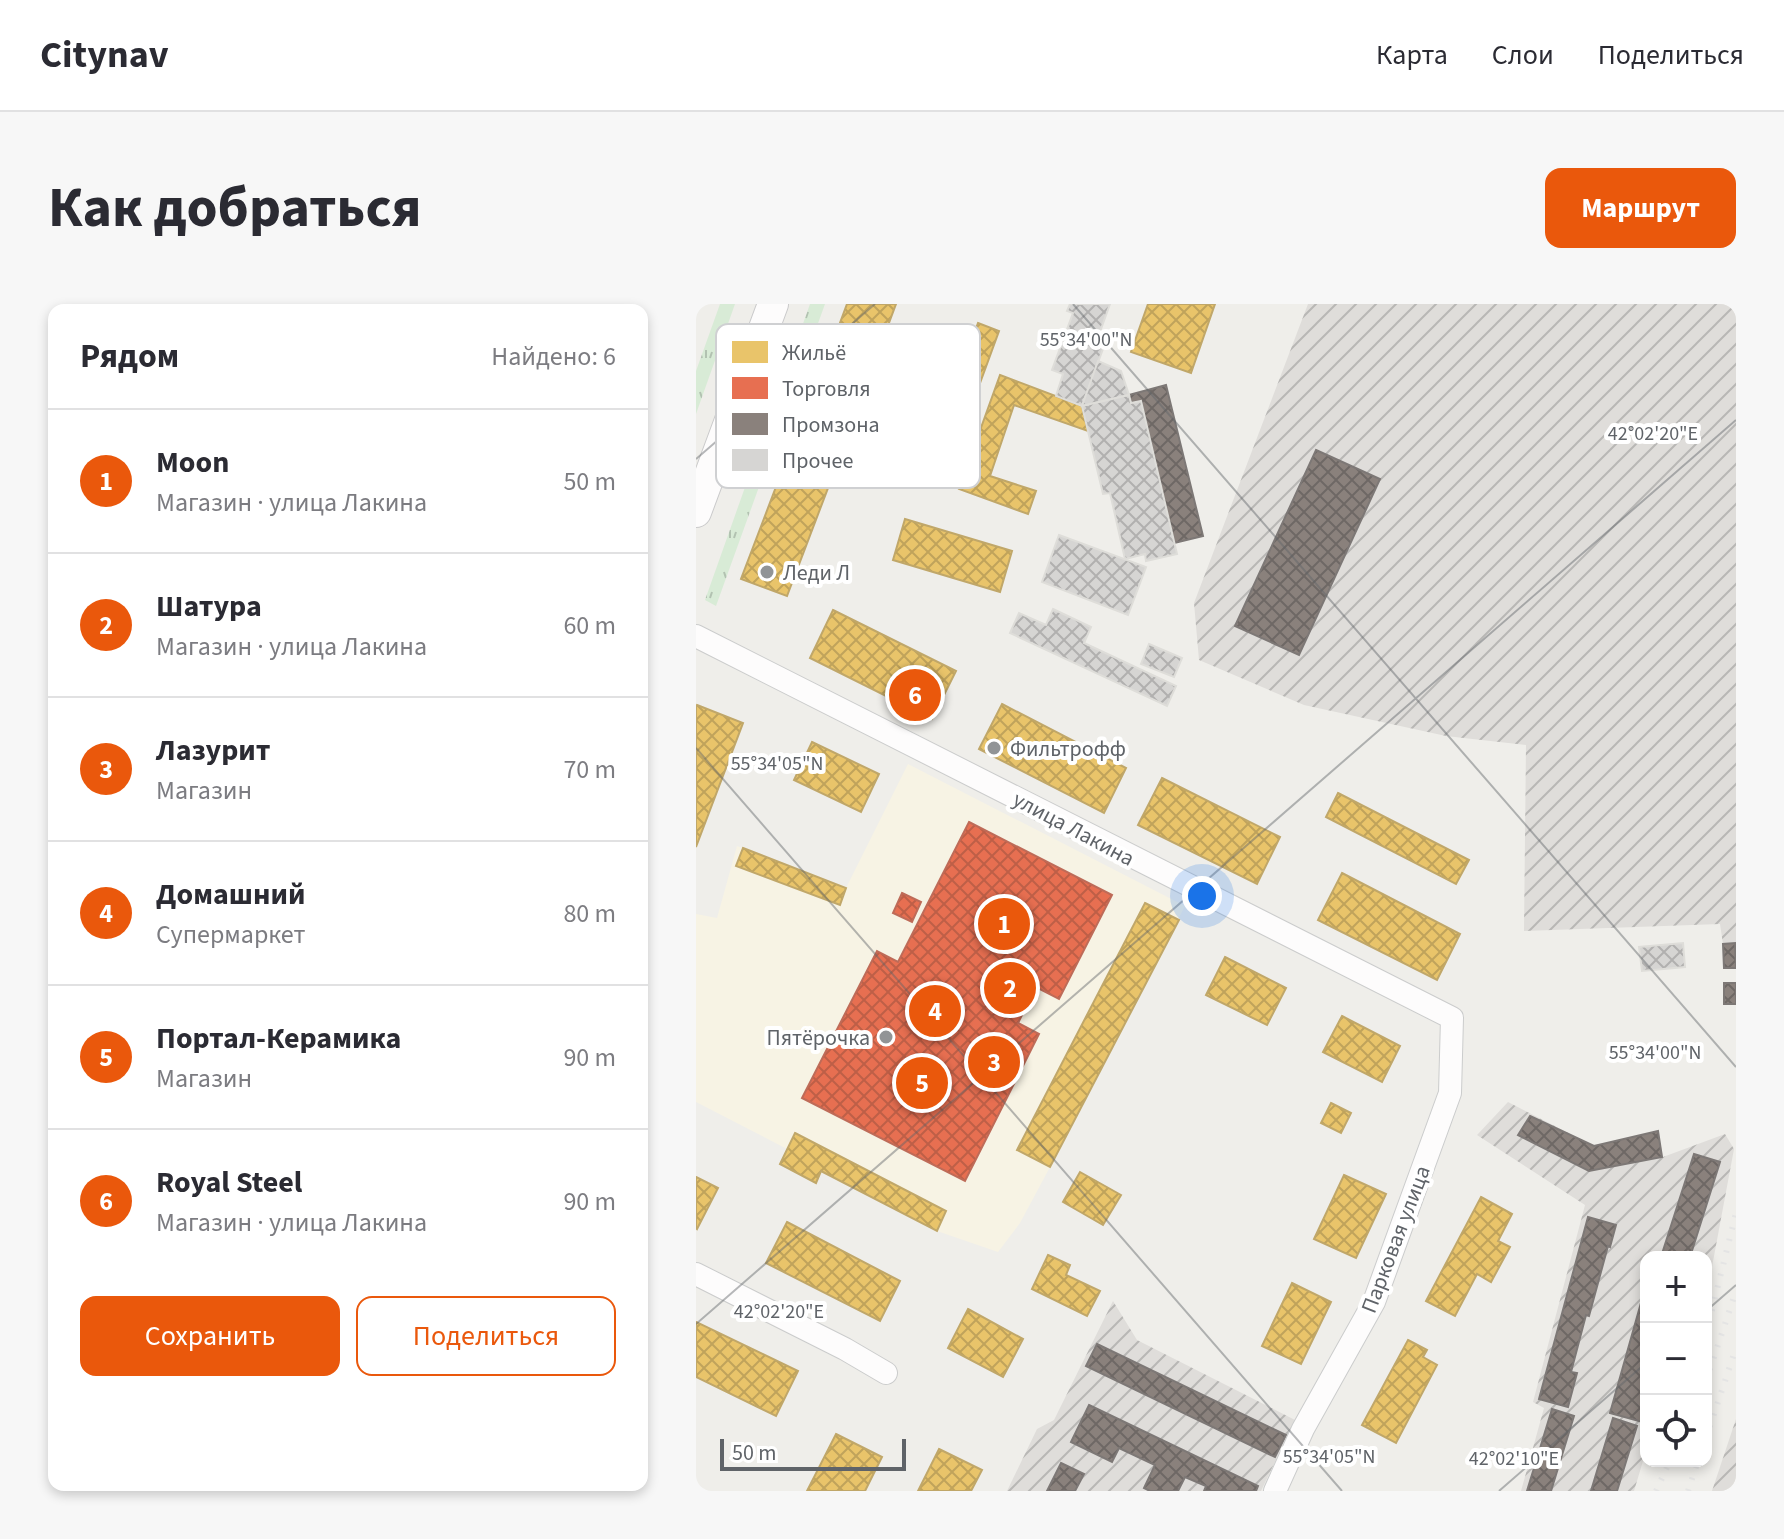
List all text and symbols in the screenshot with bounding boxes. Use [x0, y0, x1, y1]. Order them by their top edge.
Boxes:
text: Citynav [40, 28, 169, 82]
text: Карта [1376, 35, 1448, 75]
text: Слои [1492, 35, 1554, 75]
text: Поделиться [1598, 35, 1744, 75]
button: Маршрут [1545, 168, 1736, 248]
text: Как добраться [48, 169, 422, 248]
legend [716, 324, 980, 488]
text: 55°34'00"N [1040, 326, 1132, 354]
text: Рядом [80, 332, 179, 381]
text: Жильё [782, 337, 846, 369]
text: Найдено: 6 [491, 338, 616, 375]
text: Торговля [782, 373, 871, 405]
text: Промзона [782, 409, 880, 441]
text: 42°02'20"E [1608, 420, 1698, 448]
text: Moon [156, 441, 229, 484]
text: Прочее [782, 445, 854, 477]
text: 1 [99, 463, 113, 500]
text: 50 m [563, 463, 616, 500]
text: Магазин · улица Лакина [156, 484, 427, 521]
place label: Леди Л [783, 557, 850, 589]
marker: Леди Л [758, 563, 776, 581]
text: Шатура [156, 585, 262, 628]
text: 2 [99, 607, 113, 644]
text: 60 m [563, 607, 616, 644]
text: Магазин · улица Лакина [156, 628, 427, 665]
pin: 6 [889, 665, 941, 725]
text: Лазурит [156, 729, 271, 772]
place label: Фильтрофф [1010, 733, 1126, 765]
marker: Фильтрофф [985, 739, 1003, 757]
text: 55°34'05"N [731, 750, 823, 778]
text: 3 [99, 751, 113, 788]
text: 70 m [563, 751, 616, 788]
text: Магазин [156, 772, 252, 809]
street label: улица Лакина [1007, 783, 1140, 874]
text: Домашний [156, 873, 305, 916]
your location [1182, 876, 1222, 916]
pin: 1 [978, 894, 1030, 954]
text: 4 [99, 895, 113, 932]
text: 80 m [563, 895, 616, 932]
text: Супермаркет [156, 916, 305, 953]
pin: 2 [984, 958, 1036, 1018]
pin: 4 [909, 981, 961, 1041]
text: Портал-Керамика [156, 1017, 401, 1060]
place label: Пятёрочка [767, 1022, 870, 1054]
marker: Пятёрочка [877, 1028, 895, 1046]
pin: 3 [968, 1032, 1020, 1092]
text: 5 [99, 1039, 113, 1076]
text: 90 m [563, 1039, 616, 1076]
text: 55°34'00"N [1609, 1039, 1701, 1067]
pin: 5 [896, 1053, 948, 1113]
text: Магазин [156, 1060, 252, 1097]
text: Royal Steel [156, 1161, 302, 1204]
street label: Парковая улица [1353, 1161, 1439, 1318]
text: 6 [99, 1183, 113, 1220]
text: 90 m [563, 1183, 616, 1220]
text: Магазин · улица Лакина [156, 1204, 427, 1241]
map controls [1640, 1251, 1712, 1467]
button: + [1640, 1251, 1712, 1323]
button: Сохранить [80, 1296, 340, 1376]
button: Поделиться [356, 1296, 616, 1376]
text: 42°02'20"E [734, 1298, 824, 1326]
button: − [1640, 1323, 1712, 1395]
button: locate [1640, 1395, 1712, 1467]
scale bar [720, 1435, 906, 1471]
text: 50 m [732, 1437, 777, 1469]
text: 55°34'05"N [1283, 1443, 1375, 1471]
text: 42°02'10"E [1469, 1445, 1559, 1473]

